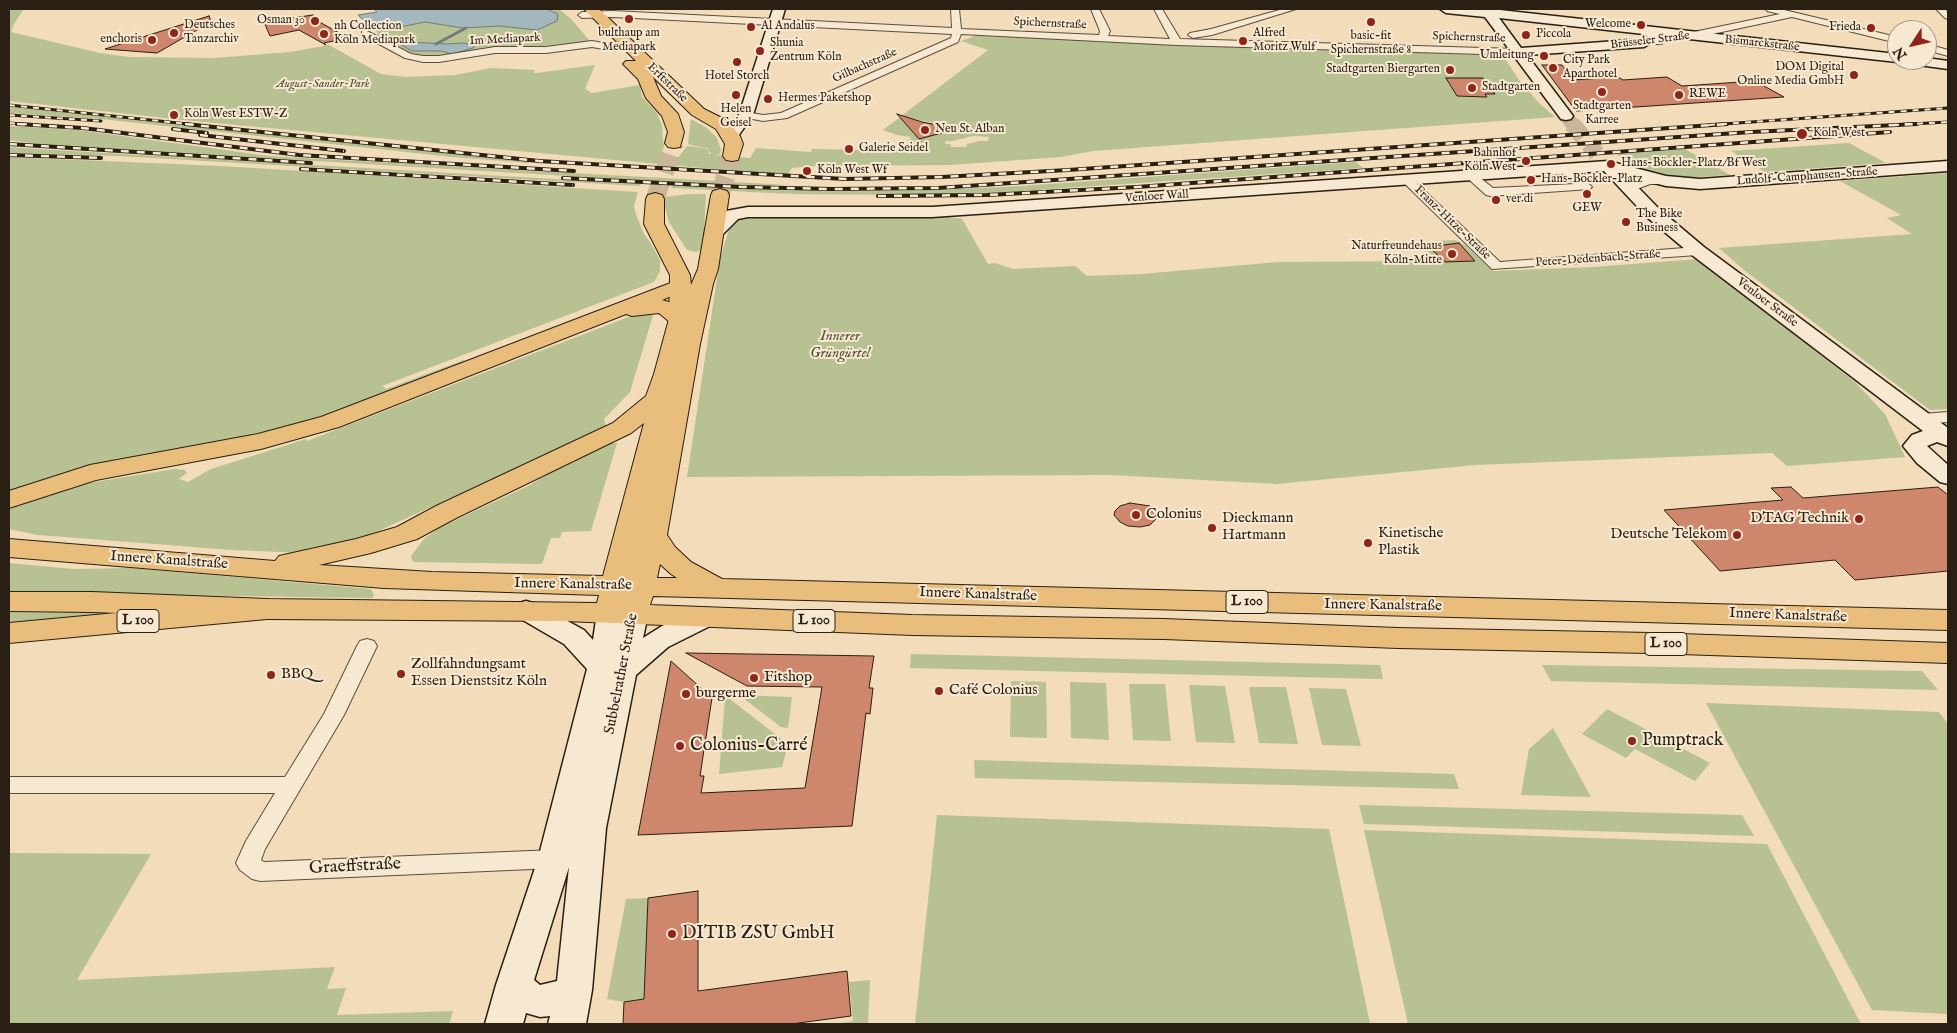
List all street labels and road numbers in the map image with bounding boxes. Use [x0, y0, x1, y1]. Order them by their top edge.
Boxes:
street label: Spichernstraße [1013, 15, 1087, 33]
street label: Brüsseler Straße [1610, 29, 1690, 53]
street label: Spichernstraße [1432, 30, 1506, 46]
street label: Im Mediapark [469, 31, 541, 49]
street label: Bismarckstraße [1724, 33, 1800, 55]
street label: Gilbachstraße [831, 45, 899, 87]
street label: Erftstraße [644, 60, 690, 106]
street label: Ludolf-Camphausen-Straße [1736, 165, 1878, 189]
street label: Franz-Hitze-Straße [1411, 183, 1493, 263]
street label: Venloer Wall [1125, 188, 1189, 206]
street label: Peter-Dedenbach-Straße [1535, 247, 1661, 271]
street label: Venloer Straße [1734, 275, 1800, 331]
street label: Innere Kanalstraße [110, 548, 228, 574]
street label: Innere Kanalstraße [514, 575, 632, 595]
street label: Innere Kanalstraße [919, 584, 1037, 606]
road number: L 100 [1226, 590, 1268, 614]
street label: Innere Kanalstraße [1324, 596, 1442, 616]
street label: Innere Kanalstraße [1729, 605, 1847, 627]
road number: L 100 [117, 610, 159, 632]
road number: L 100 [793, 610, 835, 632]
street label: Subbelrather Straße [601, 612, 643, 736]
road number: L 100 [1645, 633, 1687, 656]
street label: Graeffstraße [308, 854, 402, 880]

